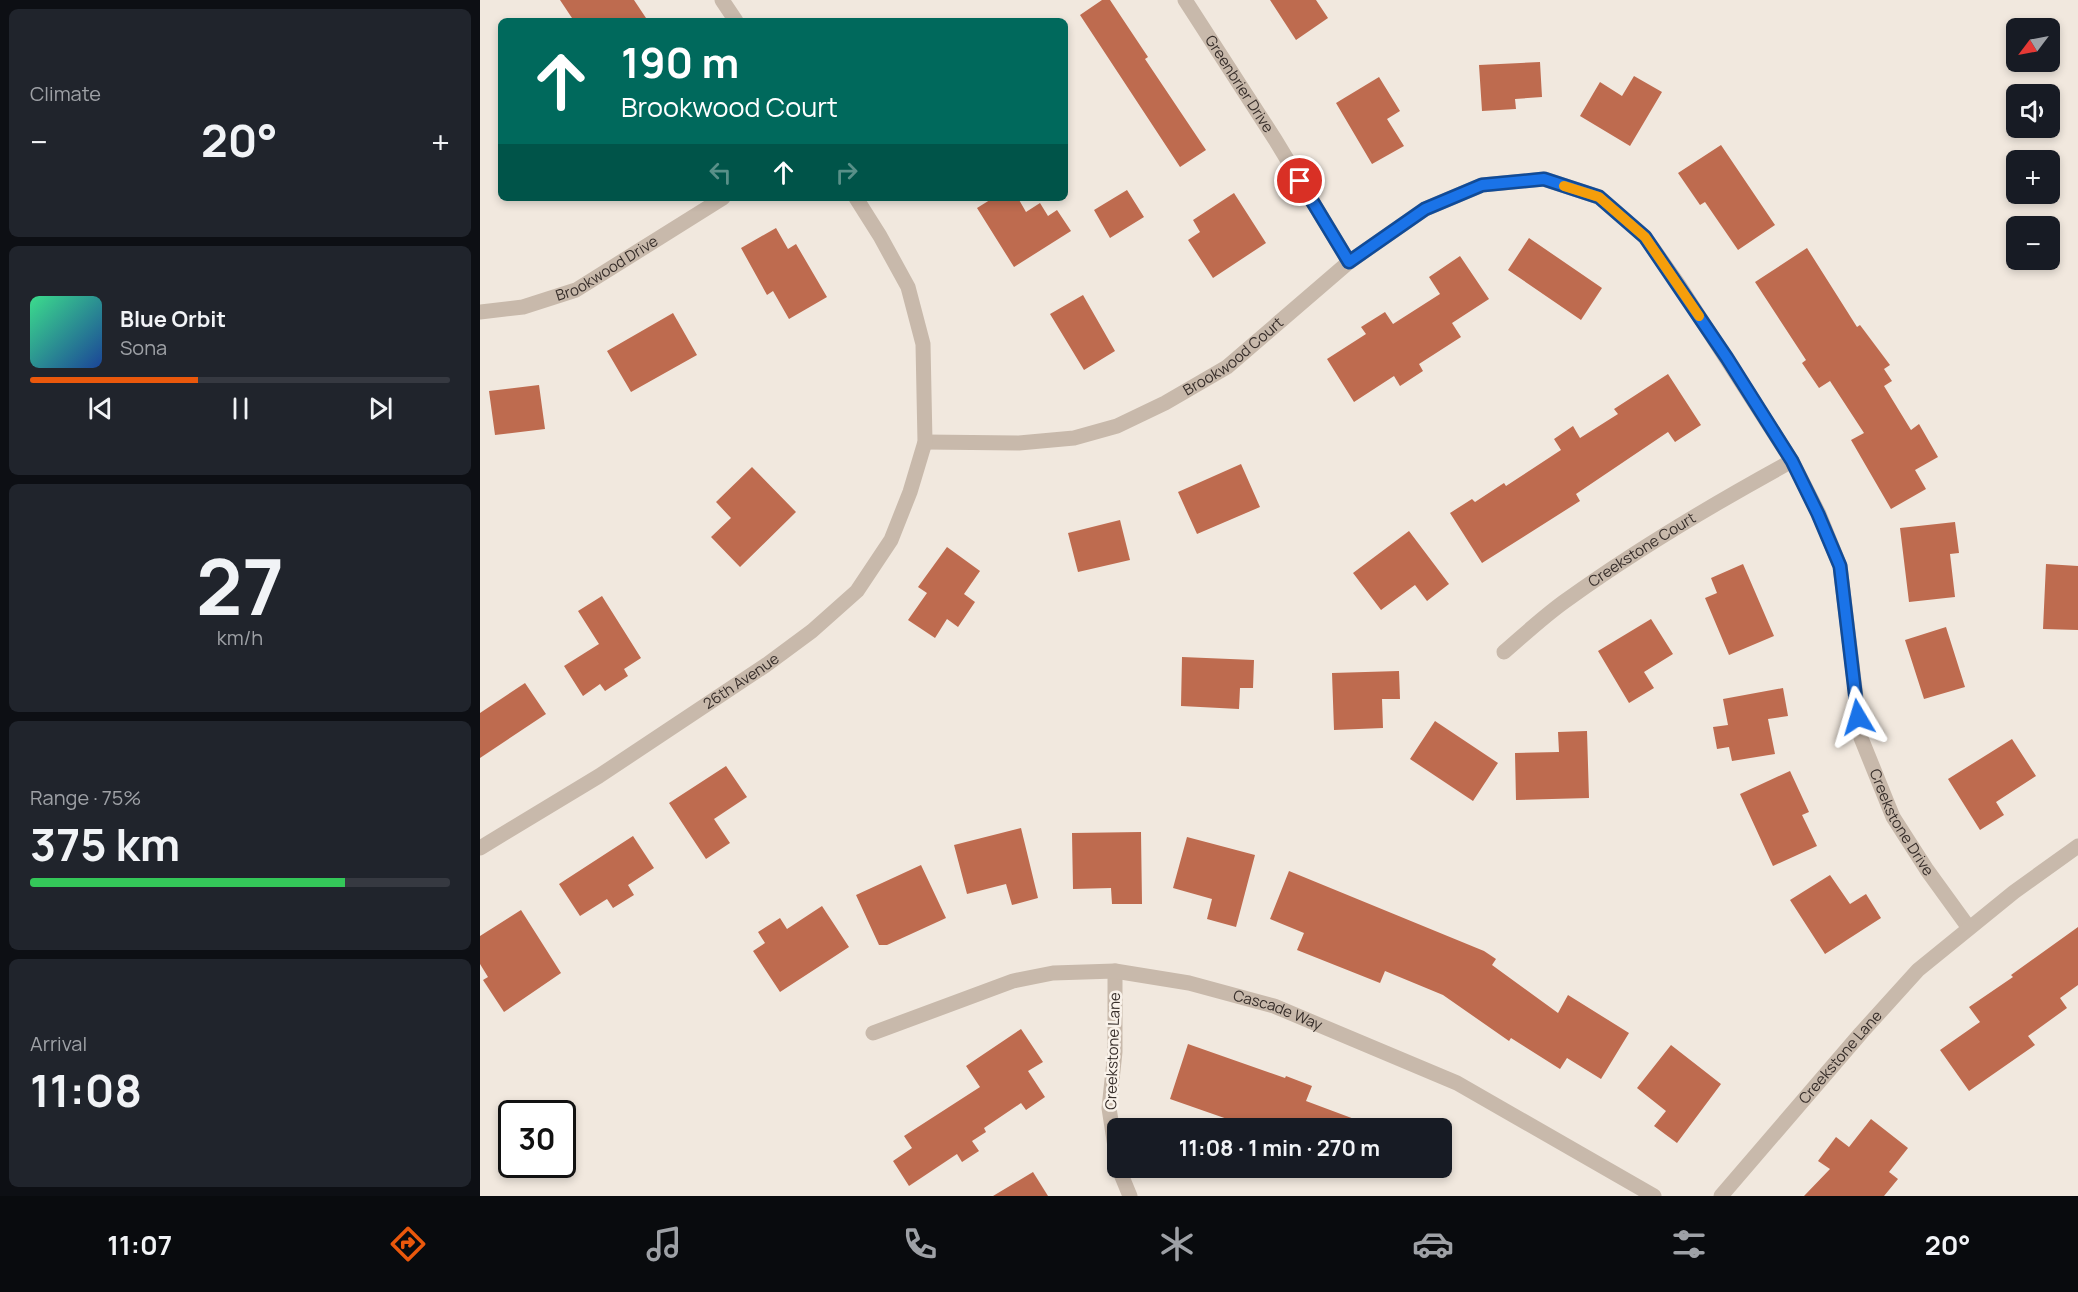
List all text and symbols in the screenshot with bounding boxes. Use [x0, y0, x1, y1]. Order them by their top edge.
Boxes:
north arrow [2006, 18, 2060, 72]
map controls [2006, 18, 2060, 270]
street label: Greenbrier Drive [1200, 31, 1279, 137]
text: 190 m [621, 33, 739, 91]
icon: ahead [522, 42, 600, 120]
text: Climate [30, 80, 101, 107]
button: sound [2006, 84, 2060, 138]
text: Brookwood Court [621, 88, 838, 125]
text: 20° [201, 109, 278, 171]
text: − [30, 119, 48, 164]
text: + [431, 119, 450, 164]
button: + [2006, 150, 2060, 204]
pin [1274, 155, 1325, 206]
icon: left [704, 156, 737, 189]
icon: ahead [767, 156, 800, 189]
icon: right [830, 156, 863, 189]
icon: arrive [1283, 164, 1316, 197]
button: − [2006, 216, 2060, 270]
street label: Brookwood Drive [553, 230, 662, 306]
text: Blue Orbit [120, 304, 226, 334]
street label: Brookwood Court [1179, 312, 1288, 400]
text: Sona [120, 334, 167, 361]
icon: previous [84, 392, 117, 425]
icon: pause [224, 392, 257, 425]
icon: next [364, 392, 397, 425]
street label: Creekstone Court [1584, 507, 1699, 592]
text: 27 [196, 532, 284, 638]
text: km/h [217, 624, 263, 651]
street label: 26th Avenue [699, 648, 783, 714]
position arrow [1826, 685, 1890, 749]
street label: Creekstone Drive [1865, 766, 1939, 880]
text: Range · 75% [30, 784, 141, 811]
text: 375 km [30, 813, 180, 875]
street label: Cascade Way [1231, 984, 1326, 1035]
street label: Creekstone Lane [1100, 992, 1125, 1110]
street label: Creekstone Lane [1794, 1005, 1887, 1108]
text: Arrival [30, 1030, 87, 1057]
text: 11:08 [30, 1059, 142, 1121]
speed limit sign: 30 [498, 1100, 576, 1178]
text: 11:08 · 1 min · 270 m [1179, 1133, 1380, 1163]
icon: directions [387, 1223, 429, 1265]
icon: music [643, 1223, 685, 1265]
icon: phone [899, 1223, 941, 1265]
icon: climate [1156, 1223, 1198, 1265]
icon: car [1412, 1223, 1454, 1265]
icon: filters [1668, 1223, 1710, 1265]
text: 11:07 [107, 1226, 172, 1263]
text: 20° [1925, 1226, 1971, 1263]

